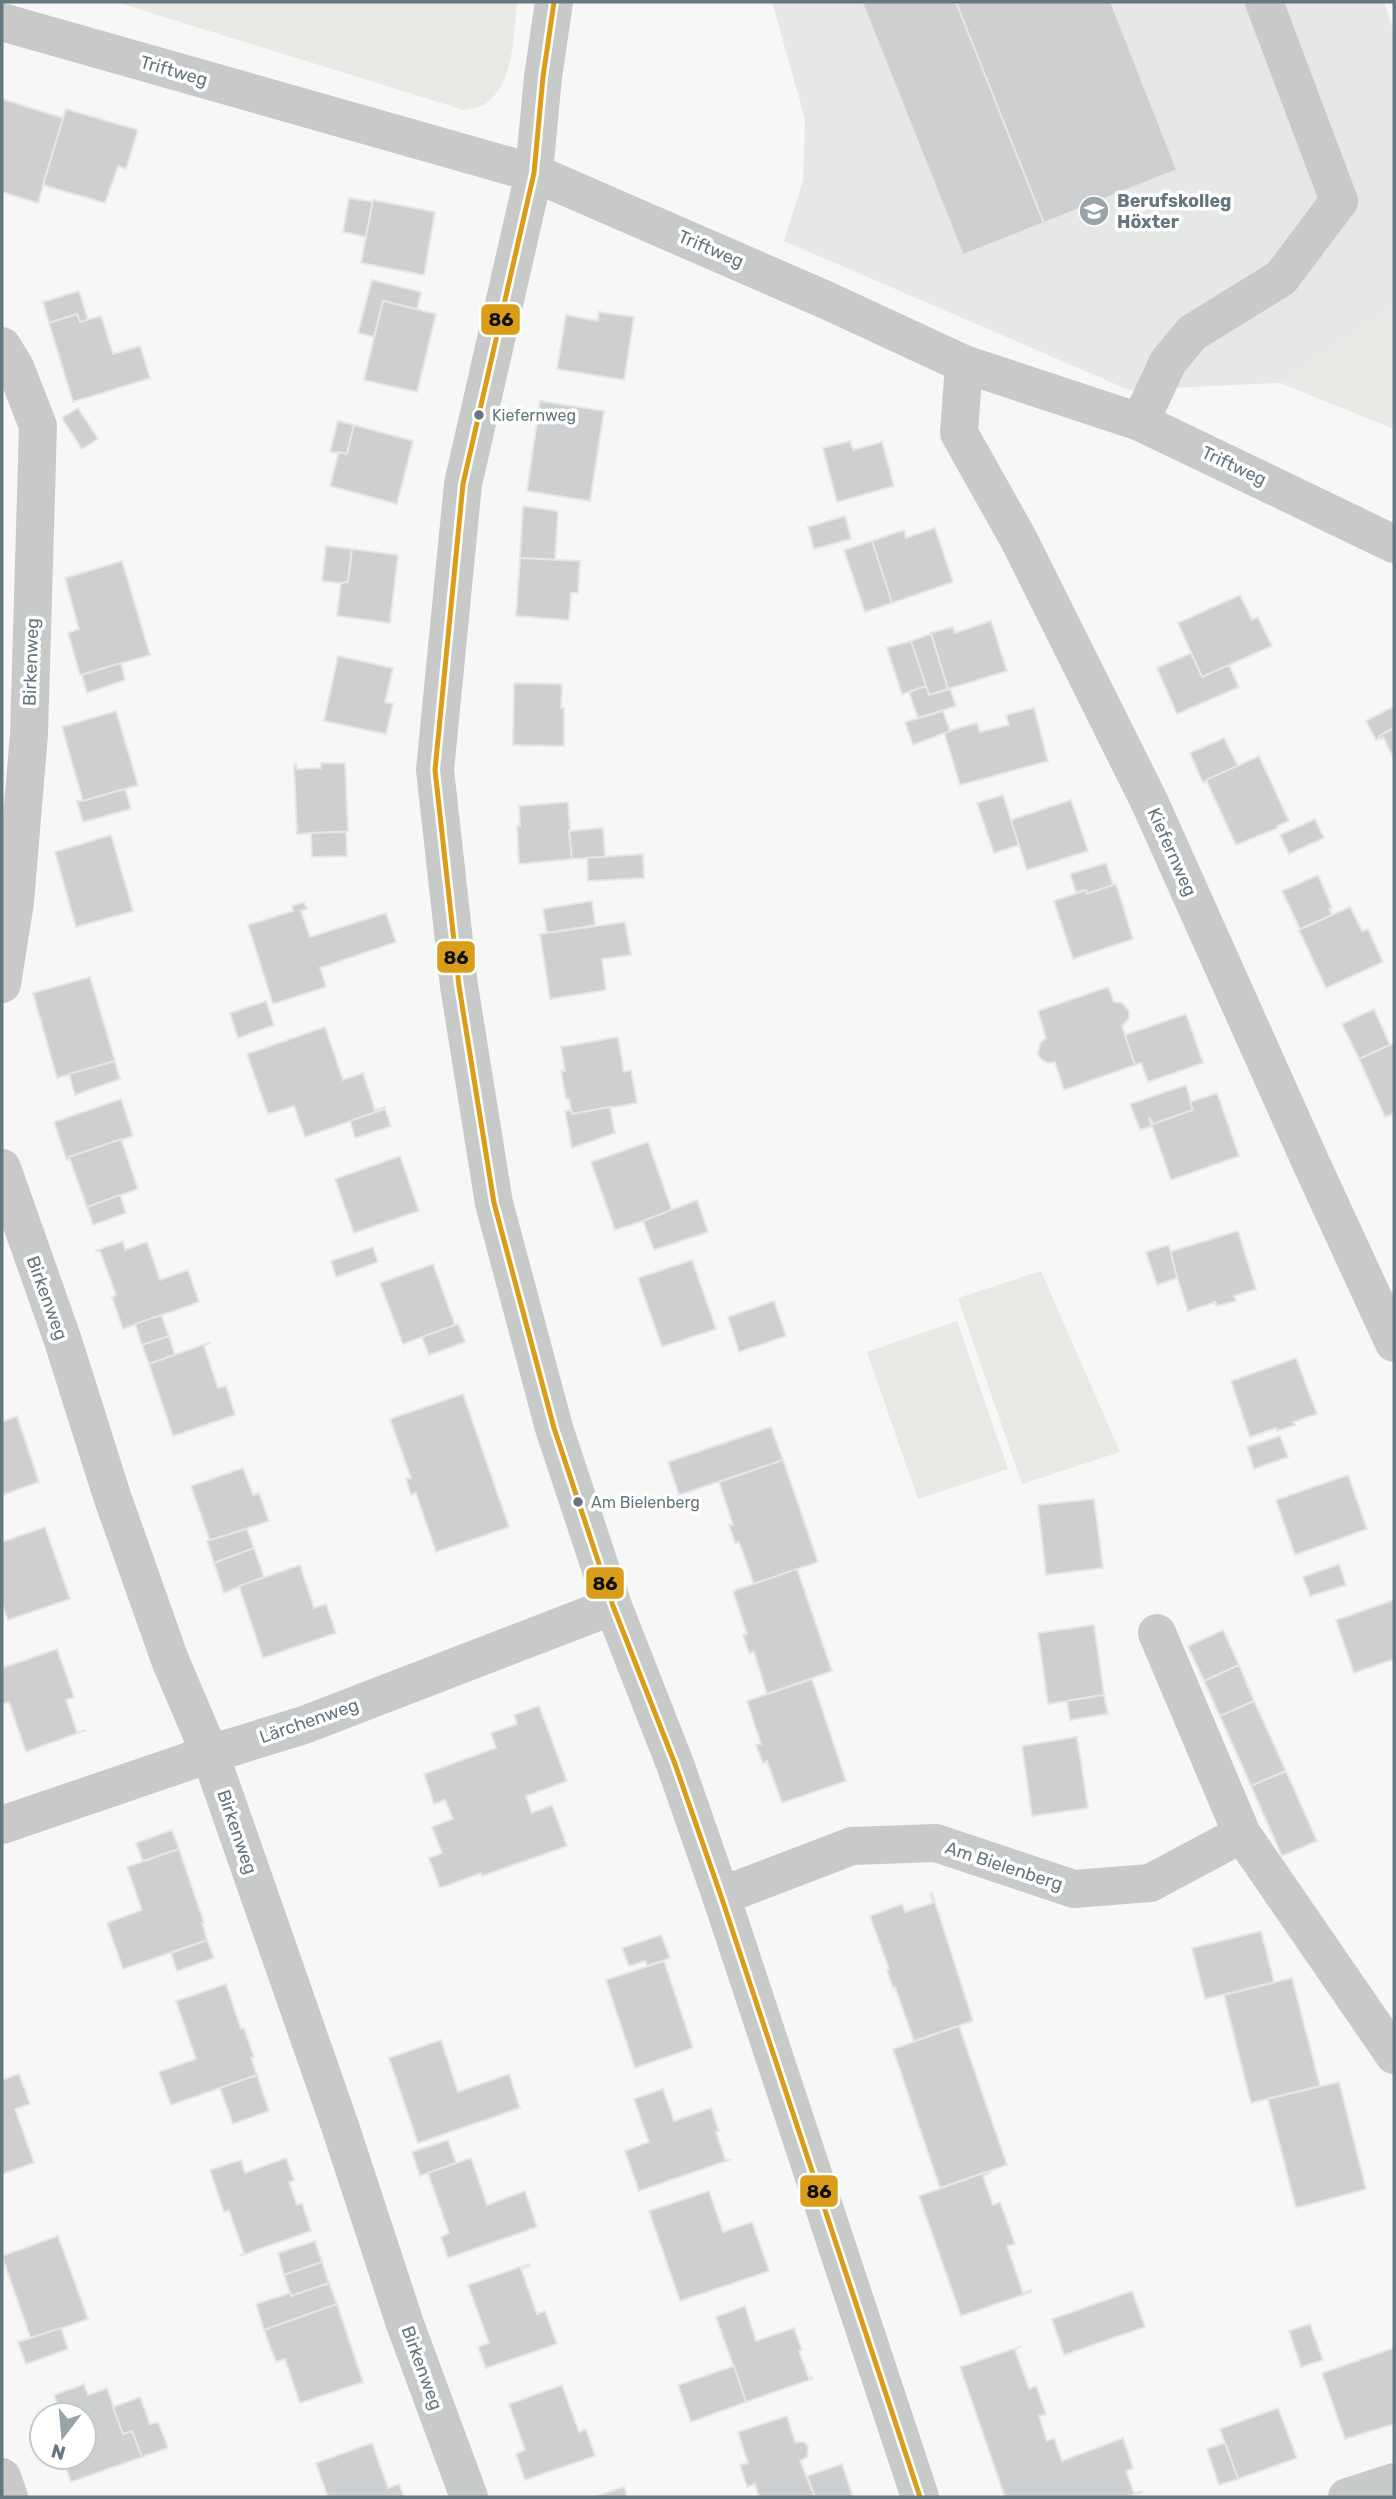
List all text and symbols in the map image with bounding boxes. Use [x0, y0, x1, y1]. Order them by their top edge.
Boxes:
street label: Triftweg [138, 51, 210, 91]
place label: Berufskolleg Höxter [1117, 190, 1232, 233]
school or university icon: Berufskolleg Höxter [1077, 194, 1111, 228]
street label: Triftweg [675, 225, 747, 273]
line badge: 86 [480, 303, 521, 336]
text: 86 [488, 308, 514, 331]
place label: Kiefernweg [492, 406, 576, 425]
marker: Kiefernweg [472, 408, 486, 422]
street label: Triftweg [1198, 441, 1270, 491]
street label: Birkenweg [18, 618, 44, 706]
street label: Kiefernweg [1143, 804, 1201, 900]
line badge: 86 [436, 940, 476, 974]
text: 86 [443, 946, 469, 969]
street label: Birkenweg [22, 1253, 72, 1343]
place label: Am Bielenberg [591, 1493, 700, 1512]
marker: Am Bielenberg [571, 1495, 585, 1509]
line badge: 86 [585, 1566, 625, 1600]
text: 86 [592, 1572, 618, 1595]
street label: Lärchenweg [256, 1694, 362, 1748]
street label: Birkenweg [212, 1787, 262, 1877]
street label: Am Bielenberg [942, 1837, 1066, 1895]
line badge: 86 [799, 2174, 839, 2208]
text: 86 [806, 2180, 832, 2203]
street label: Birkenweg [397, 2323, 447, 2413]
north arrow [28, 2401, 98, 2471]
text: N [49, 2439, 68, 2465]

